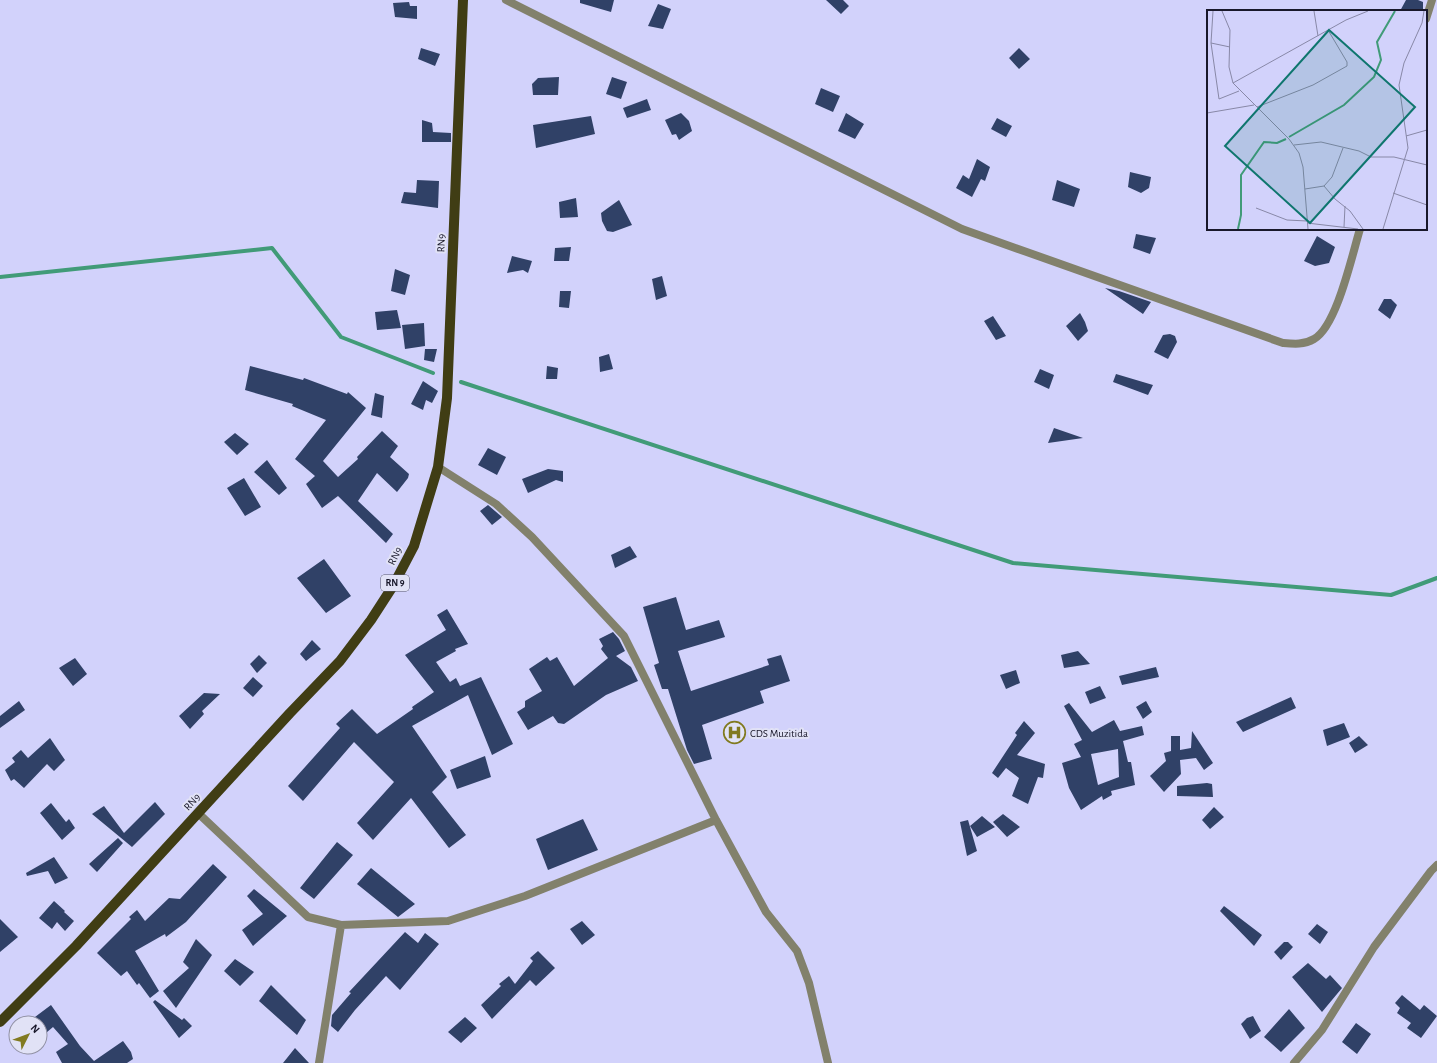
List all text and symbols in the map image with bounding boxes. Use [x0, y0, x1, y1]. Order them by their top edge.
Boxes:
inset map [1207, 10, 1427, 230]
street label: RN9 [435, 233, 447, 253]
street label: RN9 [386, 545, 404, 567]
road number: RN 9 [381, 575, 409, 591]
hospital icon: CDS Muzitida [722, 720, 748, 746]
place label: CDS Muzitida [750, 728, 808, 739]
street label: RN9 [182, 791, 202, 813]
north arrow [8, 1015, 48, 1055]
text: N [28, 1022, 42, 1035]

